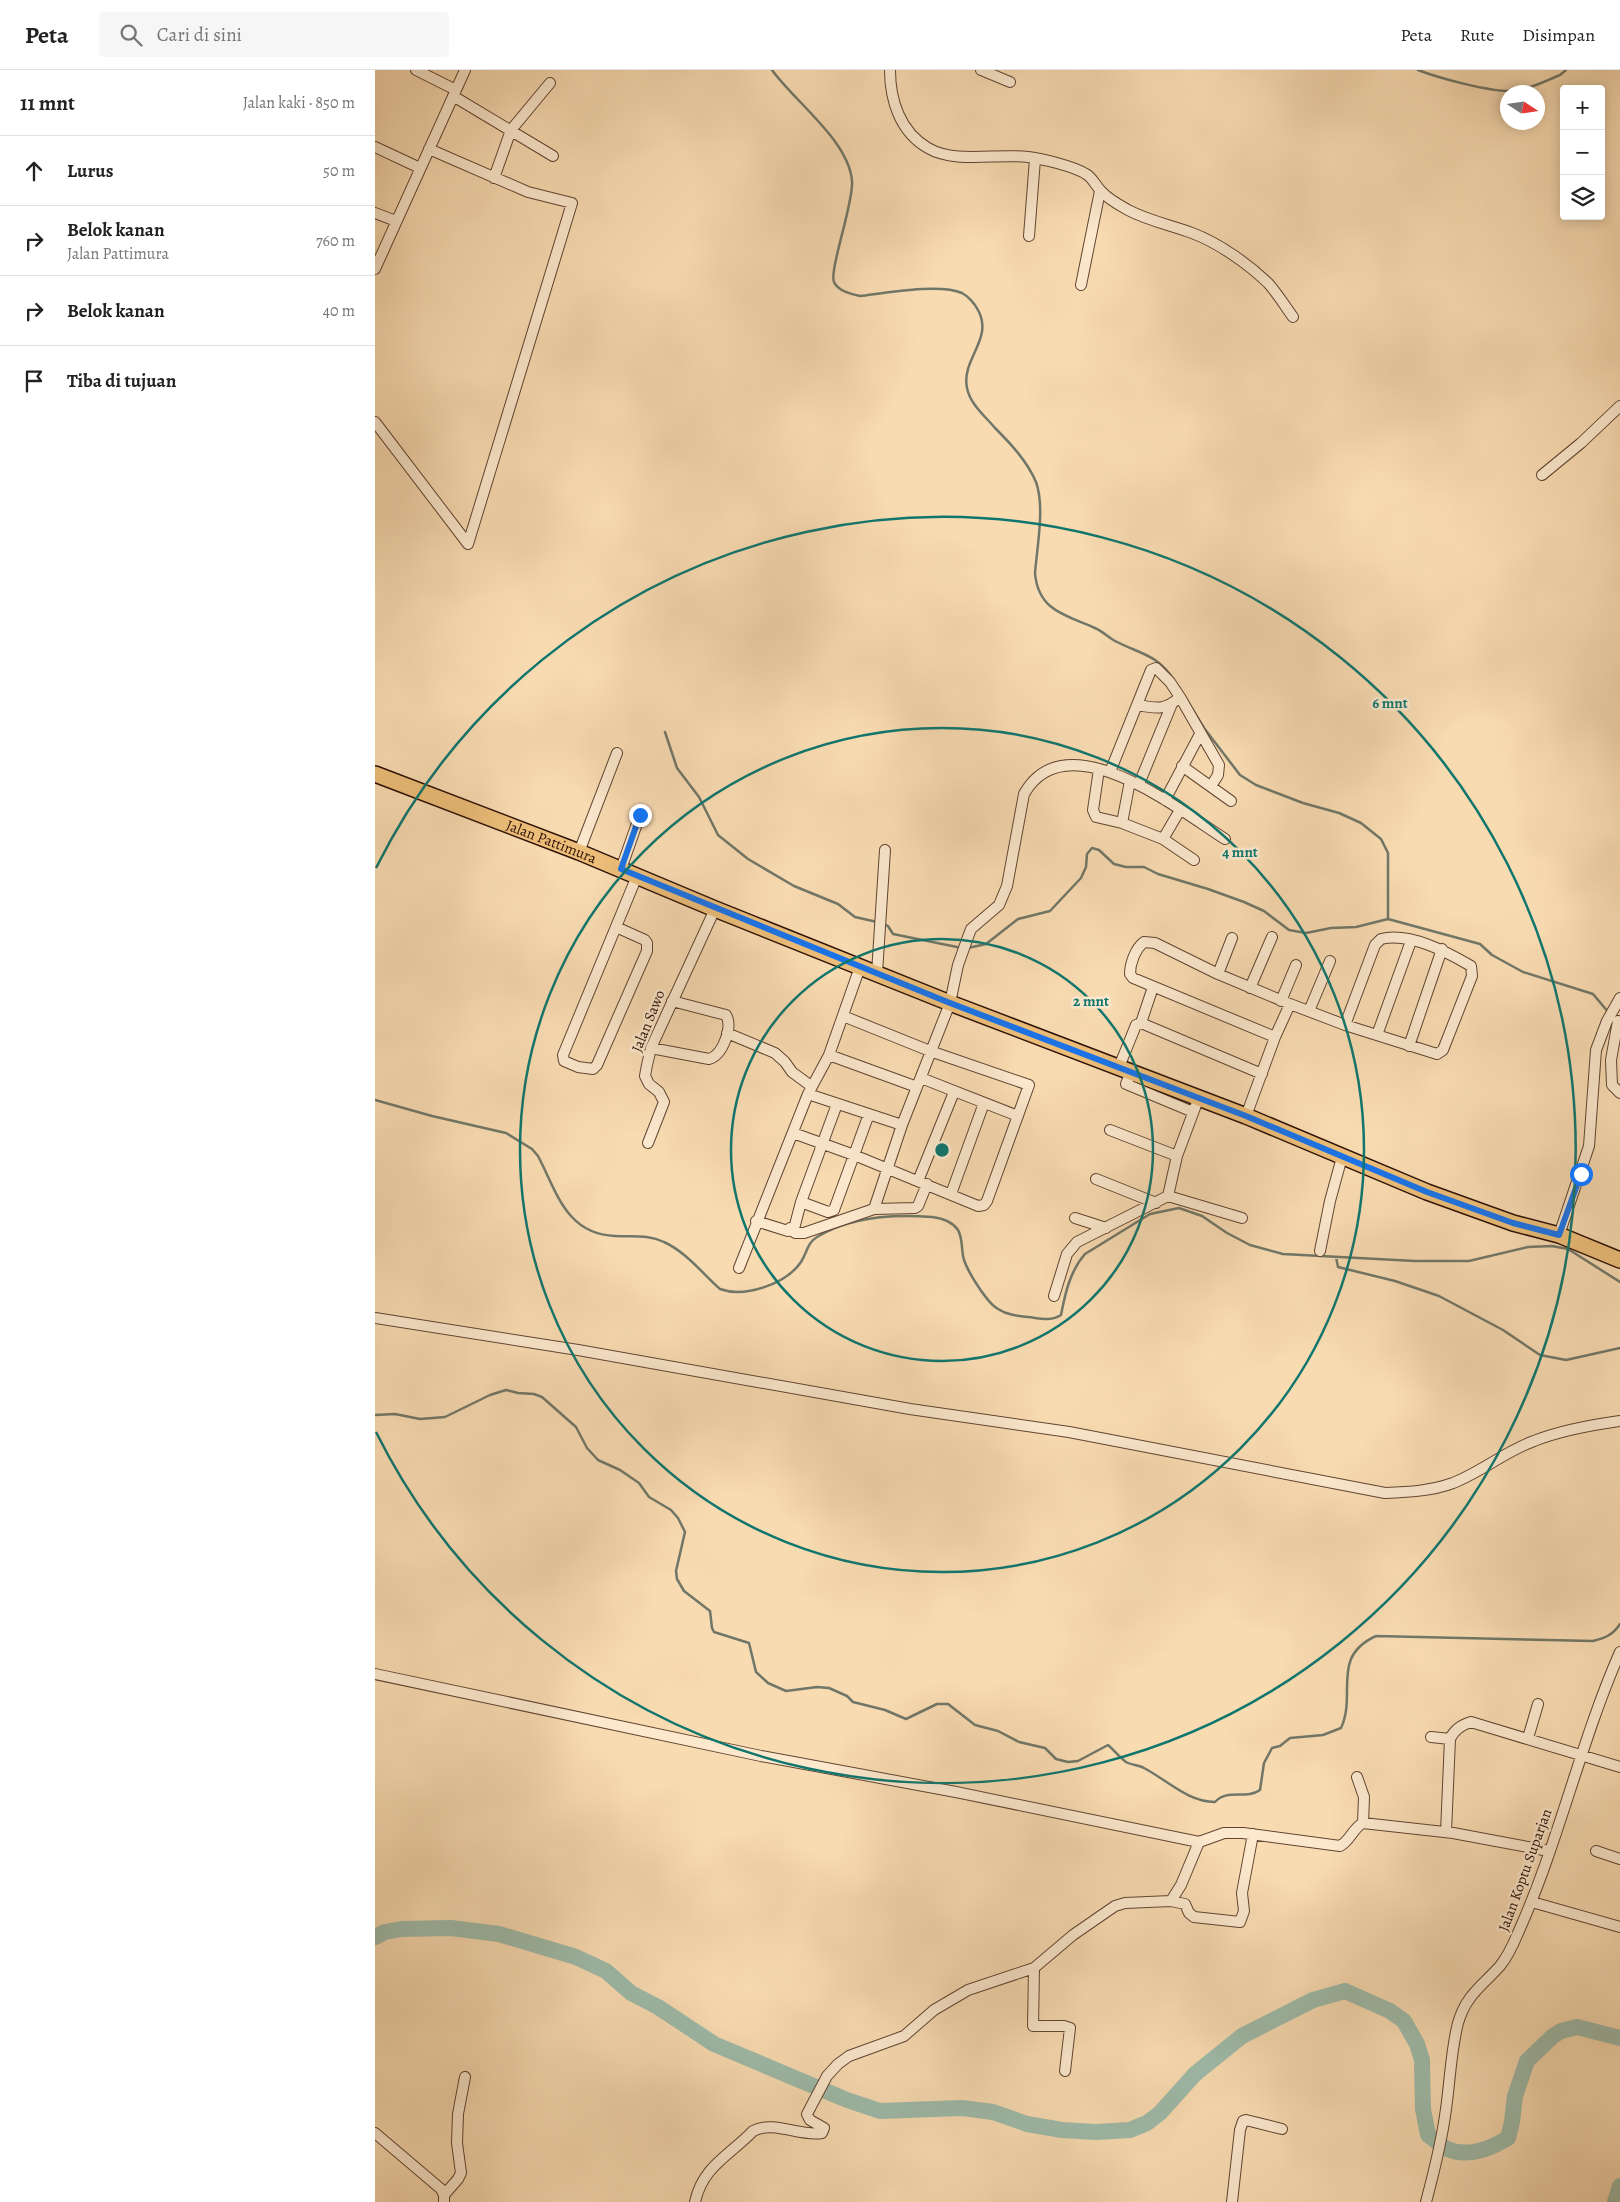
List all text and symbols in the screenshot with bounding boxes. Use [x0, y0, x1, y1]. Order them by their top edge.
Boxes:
search box [99, 12, 449, 57]
text: Peta [25, 19, 69, 51]
icon: search [117, 21, 145, 49]
text: Cari di sini [157, 22, 242, 48]
text: Peta [1401, 23, 1432, 47]
text: Rute [1460, 23, 1494, 47]
text: Disimpan [1522, 23, 1595, 47]
north arrow [1500, 85, 1545, 130]
map controls [1560, 85, 1605, 220]
button: + [1560, 85, 1605, 130]
text: 11 mnt [20, 89, 75, 117]
text: Jalan kaki · 850 m [243, 92, 355, 114]
button: − [1560, 130, 1605, 175]
icon: ahead [20, 157, 48, 185]
text: Lurus [67, 158, 113, 184]
text: 50 m [323, 160, 355, 182]
button: layers [1560, 175, 1605, 220]
text: Belok kanan [67, 217, 165, 243]
icon: right [20, 227, 48, 255]
text: 760 m [316, 230, 355, 252]
text: Jalan Pattimura [67, 243, 169, 265]
icon: right [20, 297, 48, 325]
text: Belok kanan [67, 298, 165, 324]
text: 40 m [323, 300, 355, 322]
icon: arrive [20, 367, 48, 395]
text: Tiba di tujuan [67, 368, 176, 394]
text: 6 mnt [1372, 693, 1408, 713]
route end [629, 804, 652, 827]
street label: Jalan Pattimura [503, 815, 600, 868]
text: 4 mnt [1222, 842, 1258, 862]
street label: Jalan Sawo [626, 987, 670, 1055]
text: 2 mnt [1073, 991, 1109, 1011]
centre of rings [933, 1141, 951, 1159]
route start [1570, 1163, 1593, 1186]
street label: Jalan Koptu Suparjan [1493, 1806, 1557, 1934]

